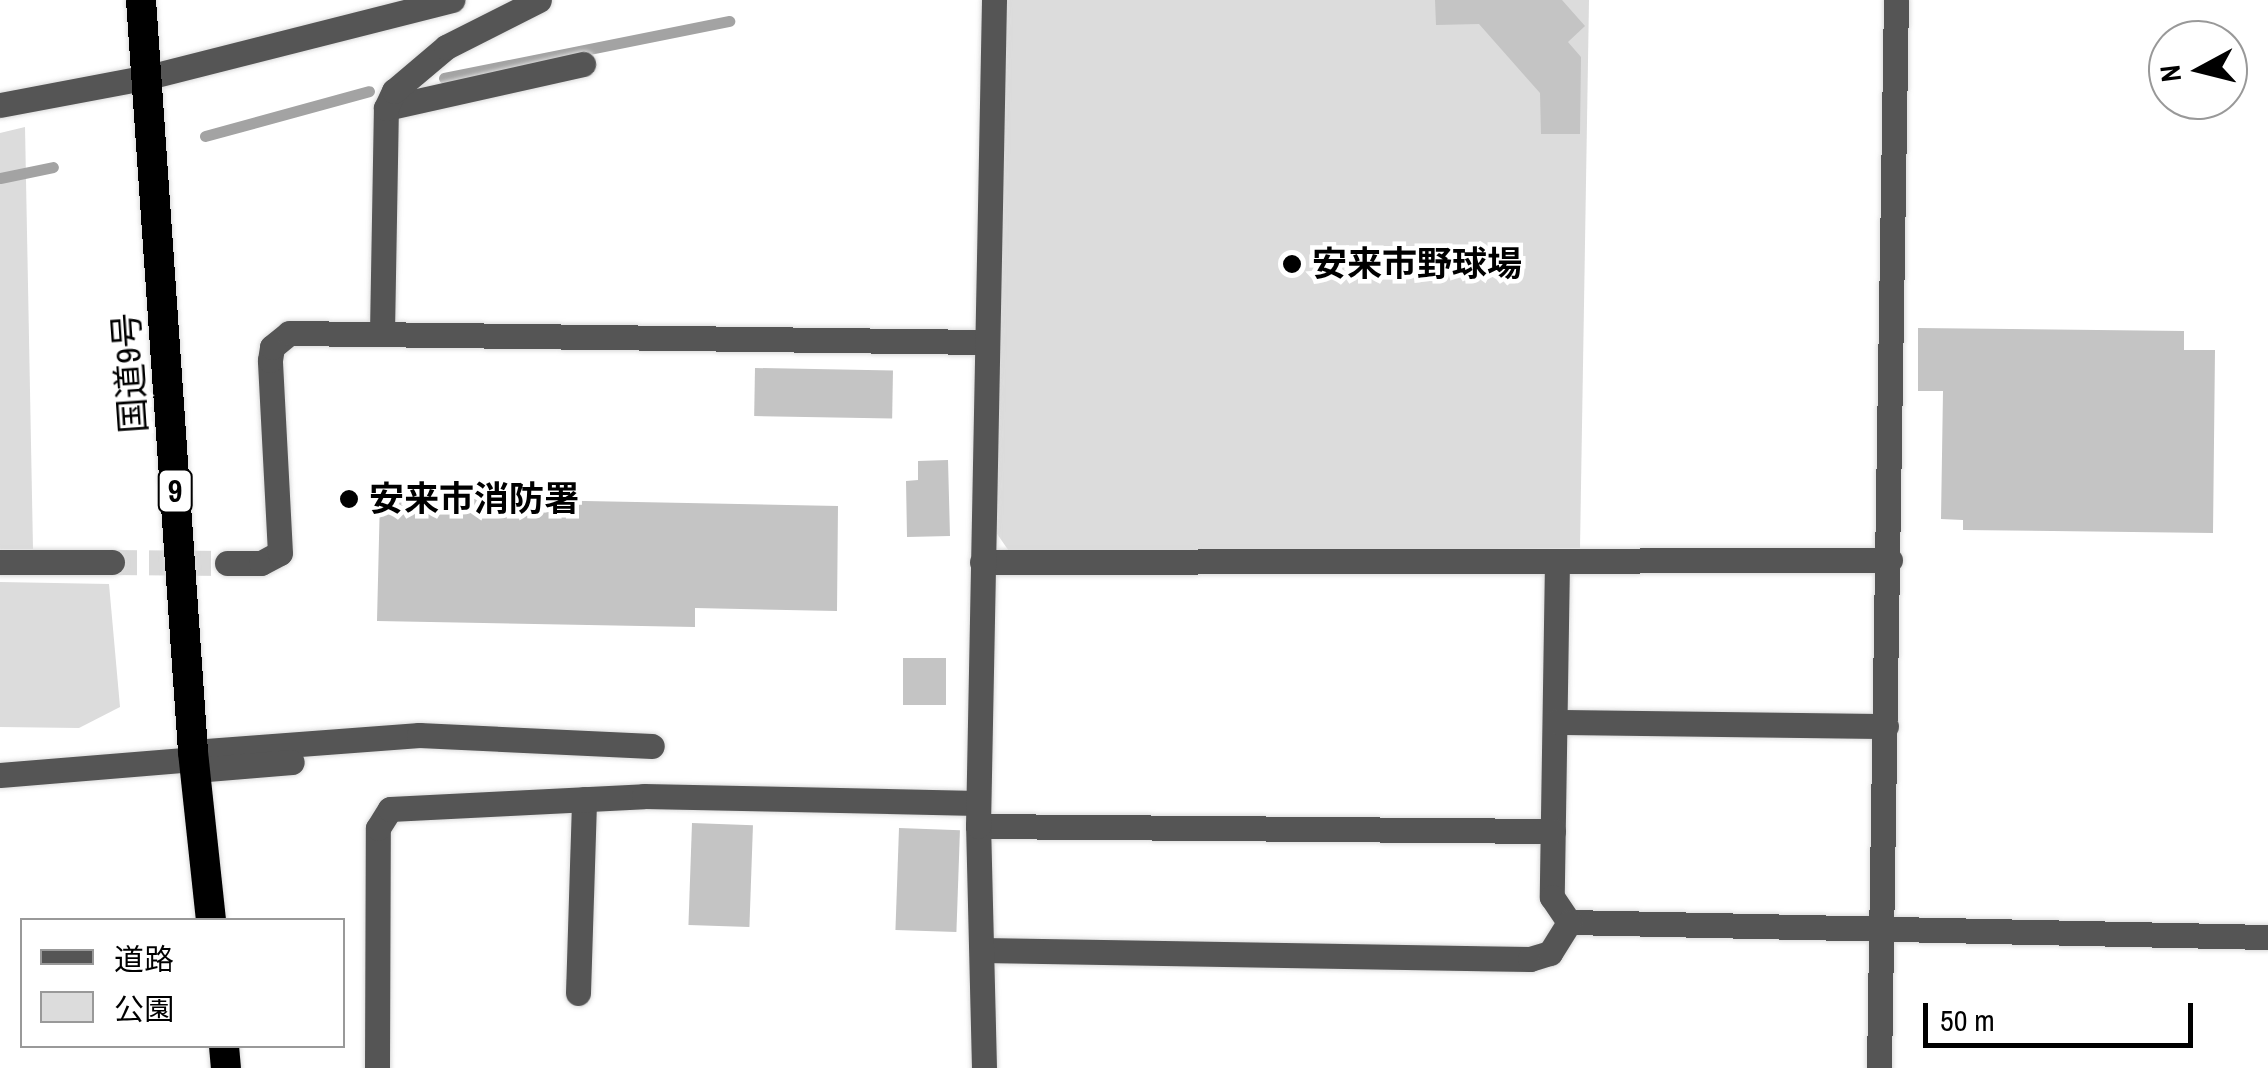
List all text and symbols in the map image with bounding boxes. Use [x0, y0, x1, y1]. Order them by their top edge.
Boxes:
north arrow [2148, 20, 2248, 120]
text: N [2150, 63, 2190, 84]
place label: 安来市野球場 [1312, 243, 1522, 285]
marker: 安来市野球場 [1281, 253, 1303, 275]
street label: 国道9号 [105, 311, 155, 435]
road number: 9 [158, 464, 192, 518]
place label: 安来市消防署 [369, 478, 579, 520]
marker: 安来市消防署 [338, 488, 360, 510]
legend [20, 918, 345, 1048]
text: 道路 [114, 939, 174, 979]
scale bar [1928, 983, 2198, 1045]
text: 公園 [114, 989, 174, 1029]
text: 50 m [1940, 1000, 1995, 1040]

